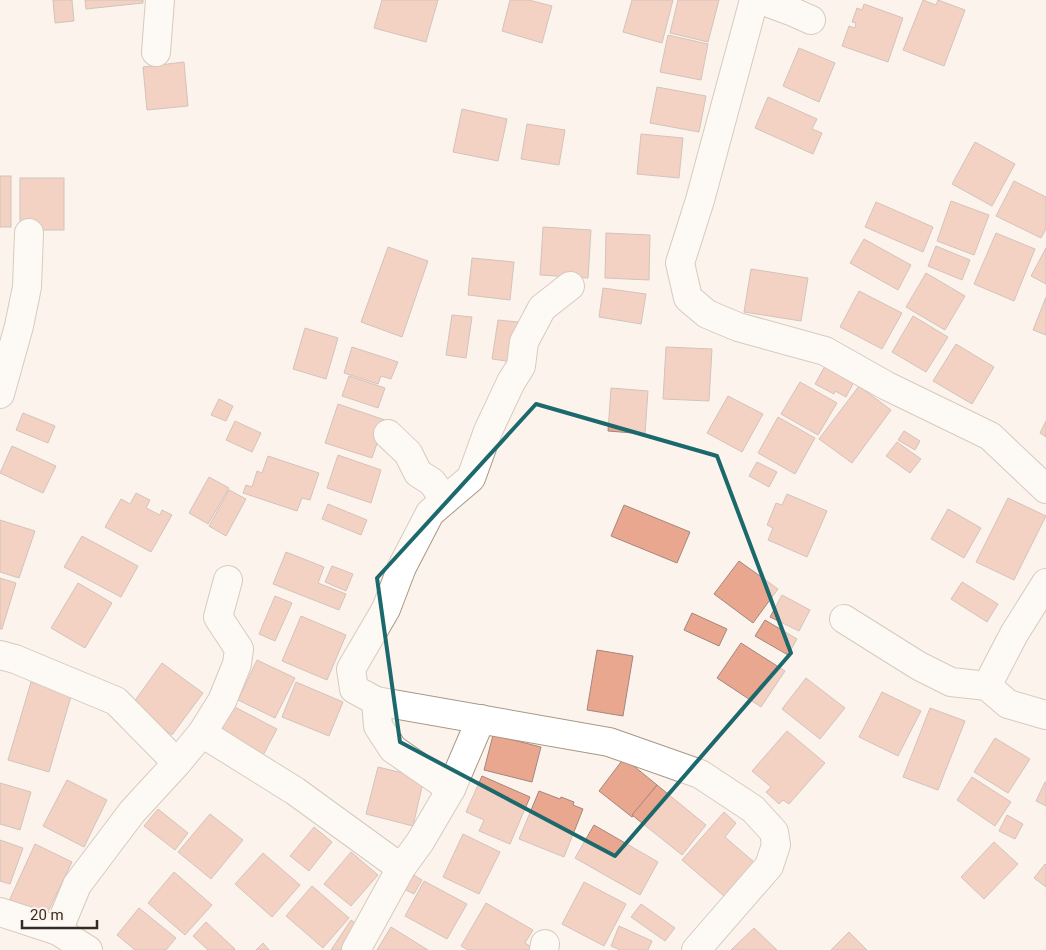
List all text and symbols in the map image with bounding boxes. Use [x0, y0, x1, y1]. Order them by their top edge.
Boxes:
scale bar [22, 898, 98, 930]
text: 20 m [30, 906, 64, 924]

